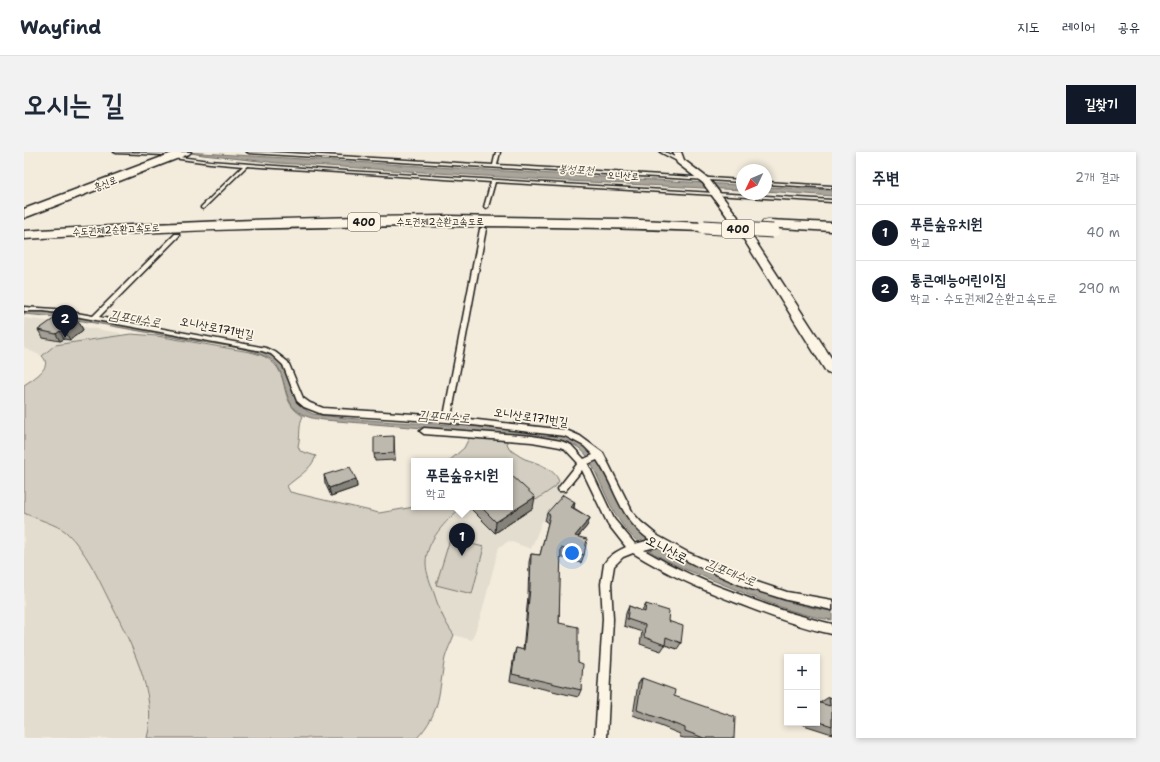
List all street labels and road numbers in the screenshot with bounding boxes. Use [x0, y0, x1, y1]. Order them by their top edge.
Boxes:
street label: 오니산로 [607, 168, 639, 183]
street label: 흥신로 [92, 173, 119, 194]
road number: 400 [348, 213, 380, 231]
street label: 수도권제2순환고속도로 [396, 215, 484, 228]
road number: 400 [722, 220, 754, 238]
street label: 수도권제2순환고속도로 [72, 221, 160, 238]
street label: 오니산로171번길 [179, 313, 256, 343]
street label: 오니산로171번길 [493, 404, 570, 430]
street label: 오니산로 [643, 530, 691, 568]

